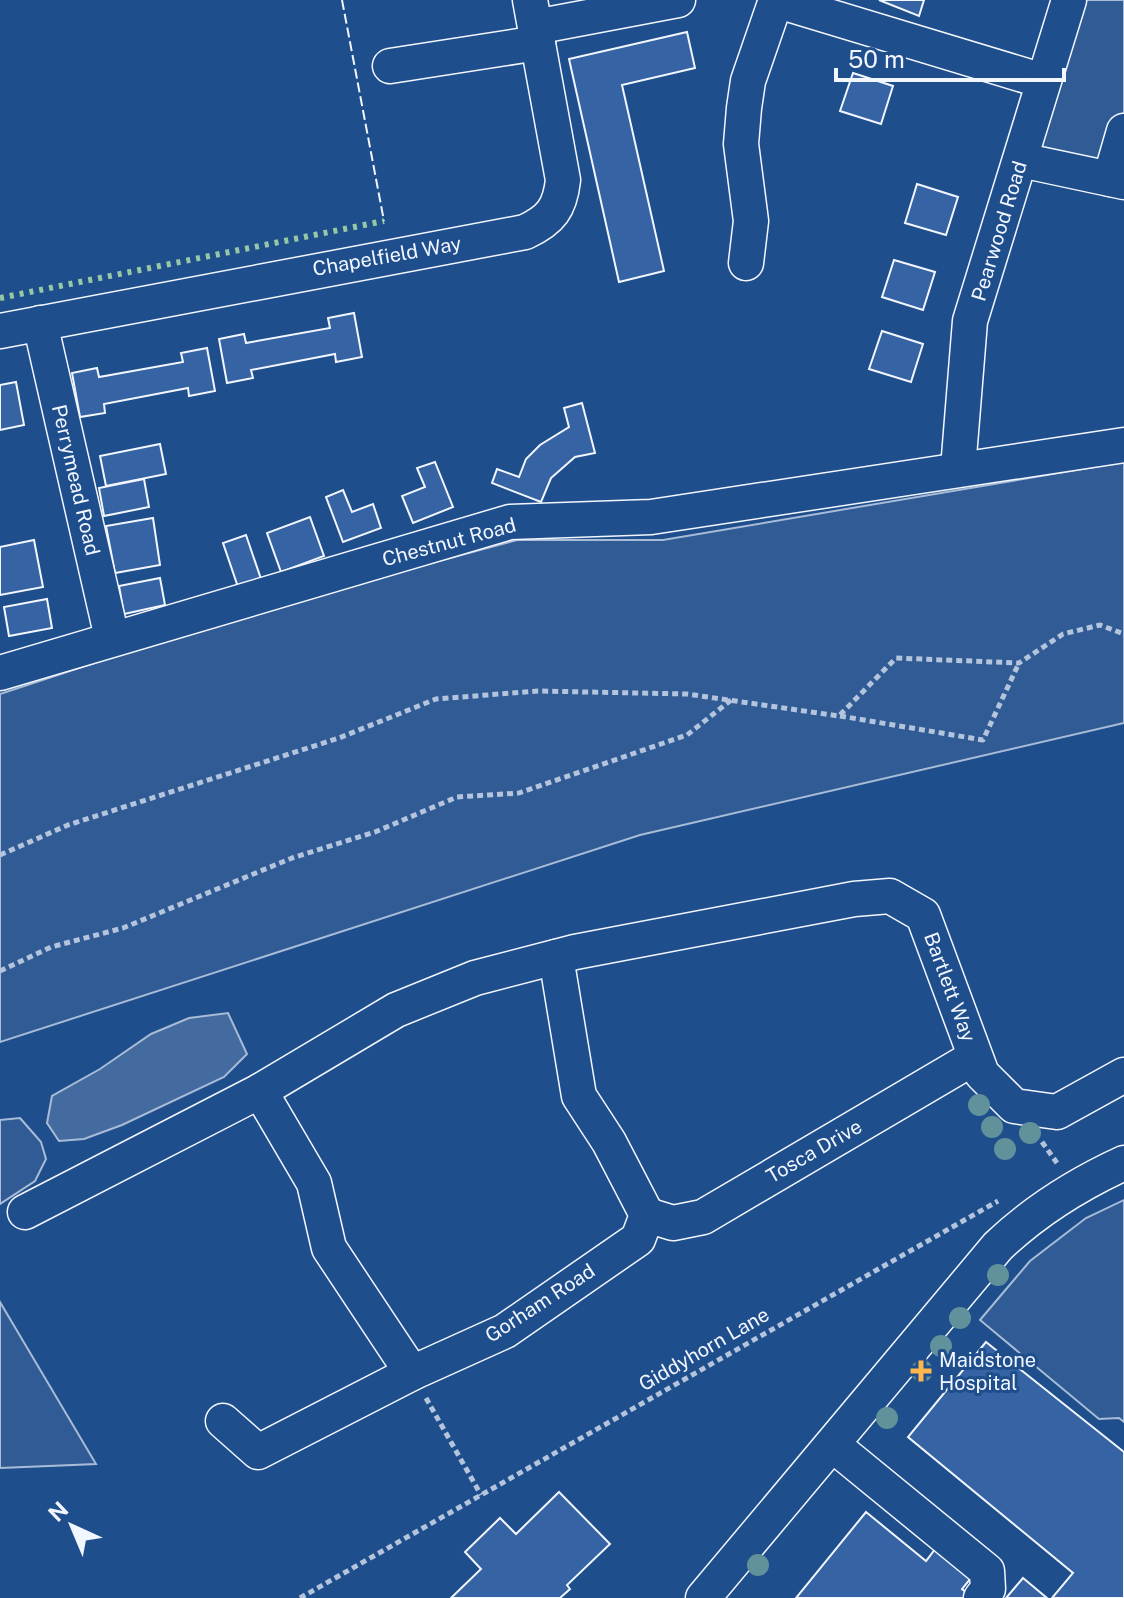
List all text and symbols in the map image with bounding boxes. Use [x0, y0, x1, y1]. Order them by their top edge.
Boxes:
scale bar [836, 32, 1064, 82]
text: 50 m [848, 45, 905, 73]
street label: Pearwood Road [966, 158, 1032, 304]
street label: Chapelfield Way [311, 231, 464, 281]
street label: Perrymead Road [47, 402, 105, 558]
street label: Chestnut Road [380, 513, 518, 571]
street label: Bartlett Way [919, 929, 981, 1045]
street label: Tosca Drive [762, 1114, 866, 1188]
street label: Gorham Road [481, 1259, 599, 1347]
street label: Giddyhorn Lane [635, 1302, 773, 1396]
place label: Maidstone Hospital [939, 1348, 1036, 1395]
marker: Maidstone Hospital [910, 1360, 932, 1382]
north arrow [32, 1486, 112, 1566]
text: N [43, 1496, 73, 1527]

